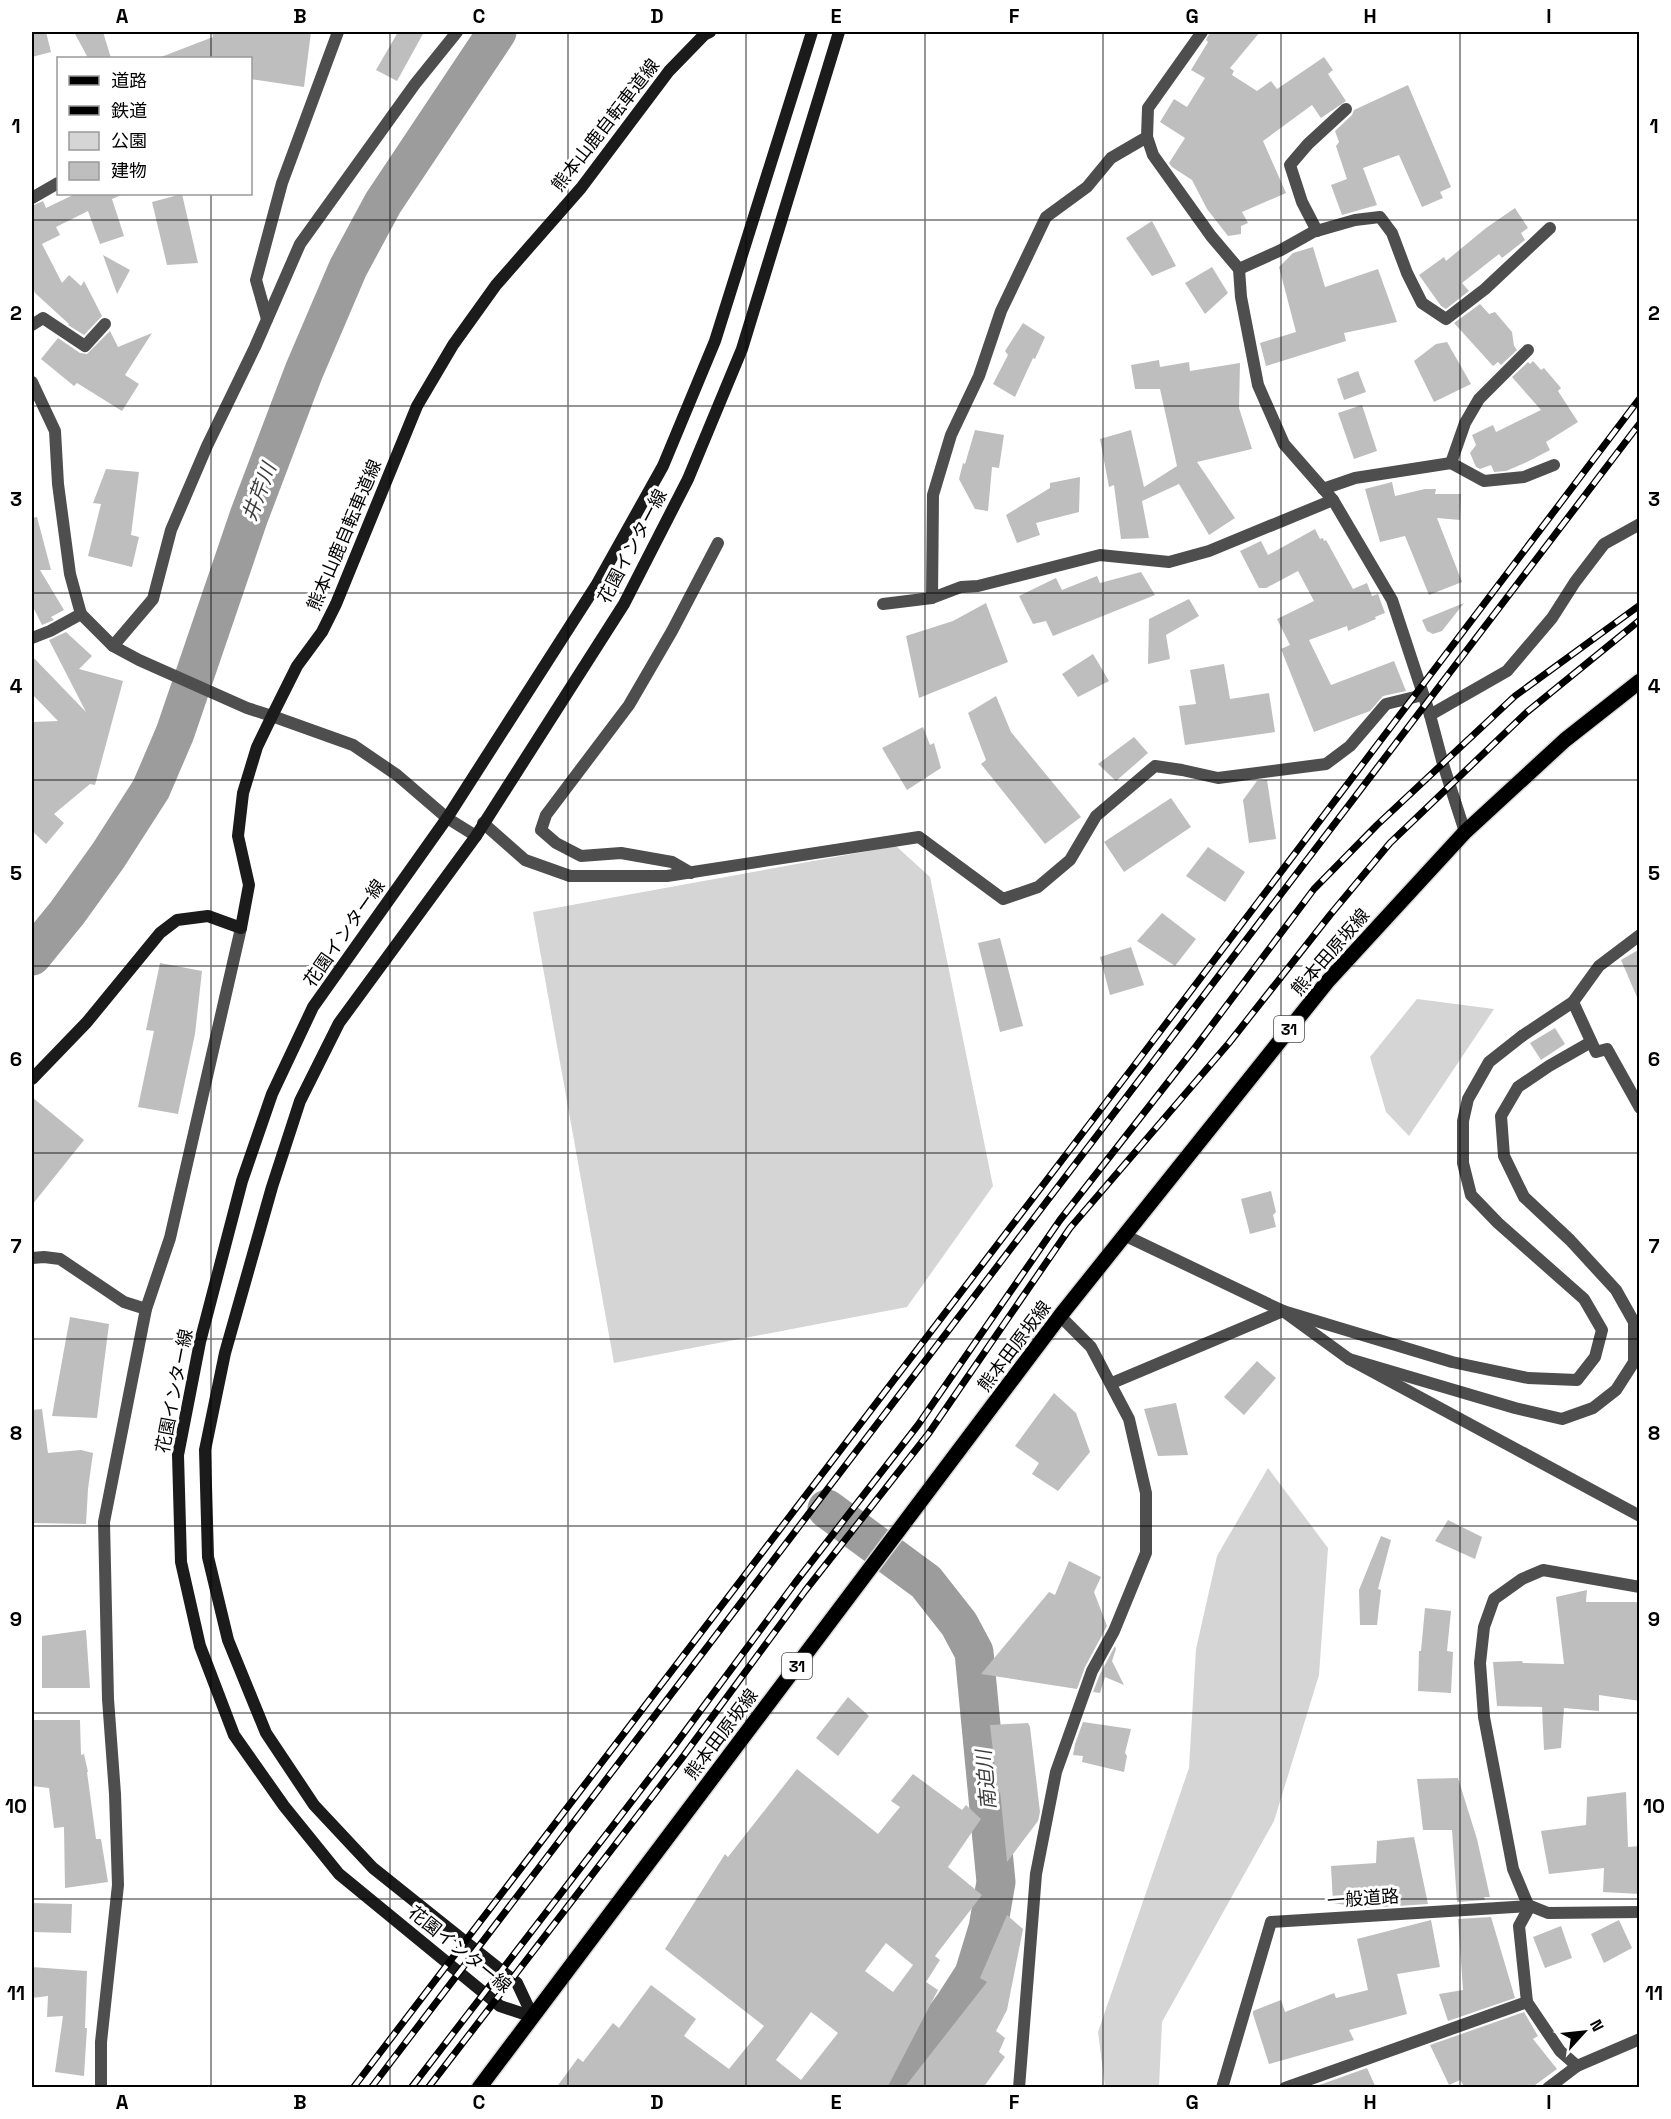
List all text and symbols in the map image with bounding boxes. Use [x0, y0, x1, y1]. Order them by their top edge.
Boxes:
text: A [116, 3, 129, 29]
text: B [293, 3, 307, 29]
text: C [473, 3, 486, 29]
text: D [650, 3, 664, 29]
text: E [830, 3, 842, 29]
text: F [1009, 3, 1020, 29]
text: G [1185, 3, 1199, 29]
text: H [1363, 3, 1377, 29]
text: I [1546, 3, 1552, 29]
street label: 熊本山鹿自転車道線 [546, 54, 664, 196]
legend [57, 57, 252, 195]
text: 道路 [111, 69, 147, 92]
text: 鉄道 [111, 99, 147, 122]
text: 1 [11, 113, 21, 139]
text: 1 [1649, 113, 1659, 139]
text: 公園 [111, 129, 147, 152]
text: 建物 [111, 159, 147, 182]
text: 2 [10, 300, 22, 326]
text: 2 [1648, 300, 1660, 326]
street label: 熊本山鹿自転車道線 [302, 456, 386, 614]
water label: 井芹川 [236, 457, 283, 525]
street label: 花園インター線 [592, 485, 672, 607]
text: 3 [10, 486, 22, 512]
text: 3 [1648, 486, 1660, 512]
text: 4 [10, 673, 23, 699]
text: 4 [1648, 673, 1661, 699]
text: 5 [10, 860, 22, 886]
text: 5 [1648, 860, 1660, 886]
street label: 花園インター線 [298, 875, 390, 991]
street label: 熊本田原坂線 [1286, 904, 1374, 1000]
road number: 31 [1274, 1016, 1304, 1042]
text: 6 [10, 1046, 22, 1072]
text: 6 [1648, 1046, 1660, 1072]
text: 7 [10, 1233, 22, 1259]
text: 7 [1648, 1233, 1660, 1259]
street label: 熊本田原坂線 [972, 1296, 1056, 1396]
street label: 花園インター線 [151, 1327, 197, 1455]
text: 8 [10, 1420, 22, 1446]
text: 8 [1648, 1420, 1660, 1446]
text: 9 [10, 1606, 22, 1632]
text: 9 [1648, 1606, 1660, 1632]
road number: 31 [782, 1653, 812, 1679]
street label: 熊本田原坂線 [679, 1684, 763, 1784]
water label: 南迫川 [970, 1747, 1002, 1811]
text: 10 [5, 1793, 27, 1819]
text: 10 [1643, 1793, 1665, 1819]
street label: 一般道路 [1326, 1884, 1400, 1912]
street label: 花園インター線 [404, 1900, 516, 1998]
text: 11 [7, 1980, 25, 2006]
text: 11 [1645, 1980, 1663, 2006]
north arrow [1554, 2002, 1614, 2062]
text: N [1585, 2016, 1609, 2035]
text: A [116, 2089, 129, 2115]
text: B [293, 2089, 307, 2115]
text: C [473, 2089, 486, 2115]
text: D [650, 2089, 664, 2115]
text: E [830, 2089, 842, 2115]
text: F [1009, 2089, 1020, 2115]
text: G [1185, 2089, 1199, 2115]
text: H [1363, 2089, 1377, 2115]
text: I [1546, 2089, 1552, 2115]

